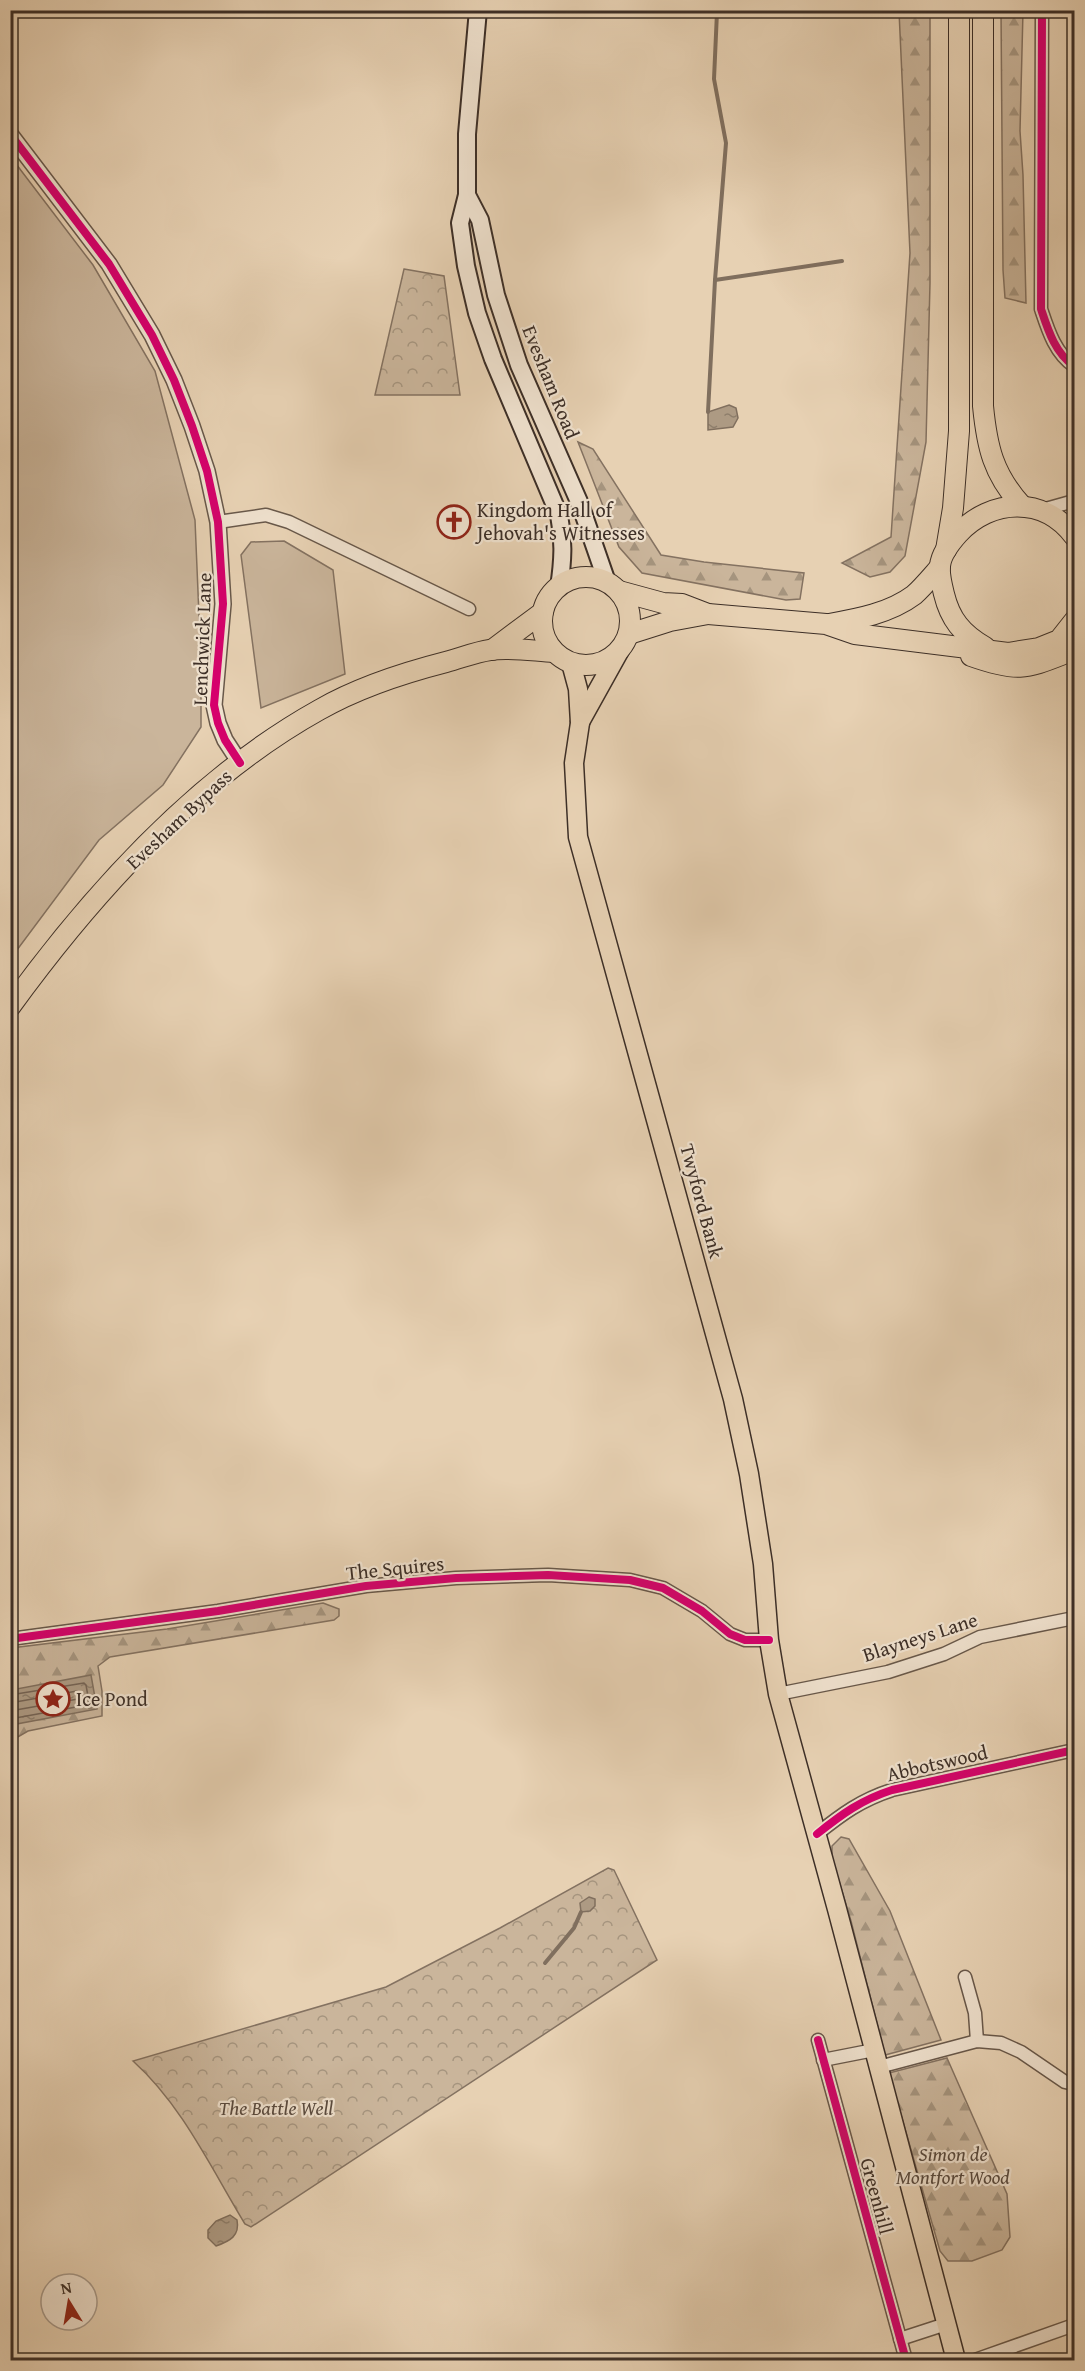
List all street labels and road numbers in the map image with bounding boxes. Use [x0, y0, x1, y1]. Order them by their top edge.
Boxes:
street label: Evesham Road [516, 321, 588, 443]
street label: Lenchwick Lane [185, 572, 218, 706]
street label: Evesham Bypass [119, 762, 238, 876]
street label: Twyford Bank [673, 1140, 732, 1262]
street label: The Squires [345, 1548, 445, 1587]
street label: Blayneys Lane [859, 1604, 981, 1669]
street label: Abbotswood [883, 1737, 991, 1788]
street label: Greenhill [853, 2155, 902, 2238]

